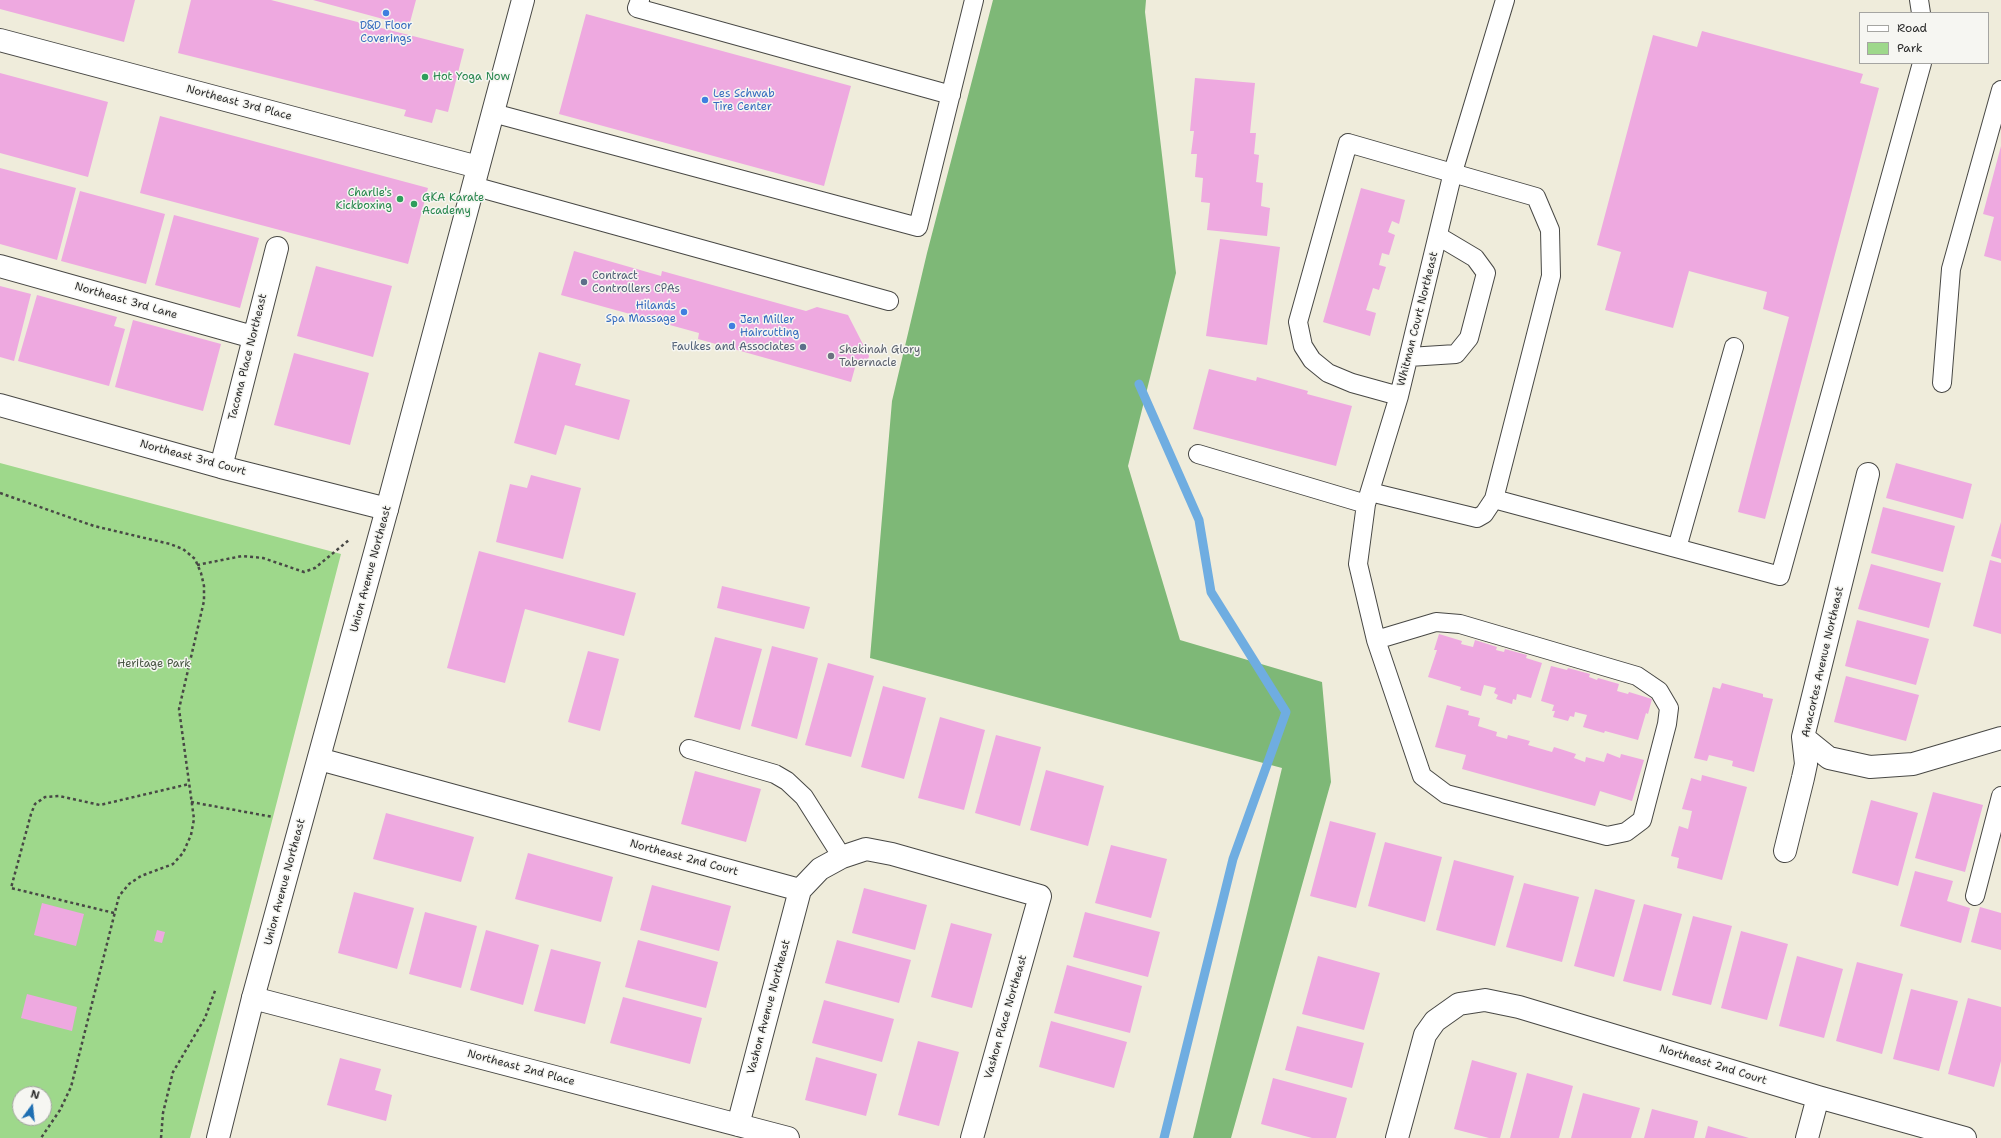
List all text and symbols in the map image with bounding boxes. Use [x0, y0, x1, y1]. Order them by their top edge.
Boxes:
marker: D&D Floor Coverings [381, 8, 391, 18]
legend [1859, 12, 1989, 64]
place label: D&D Floor Coverings [360, 19, 412, 45]
text: Road [1897, 20, 1927, 36]
text: Park [1897, 40, 1923, 56]
place label: Hot Yoga Now [433, 70, 510, 84]
marker: Hot Yoga Now [420, 72, 430, 82]
street label: Northeast 3rd Place [185, 83, 293, 123]
place label: Les Schwab Tire Center [713, 87, 775, 113]
marker: Les Schwab Tire Center [700, 95, 710, 105]
place label: Charlie's Kickboxing [335, 186, 392, 212]
place label: GKA Karate Academy [422, 191, 484, 217]
marker: Charlie's Kickboxing [395, 194, 405, 204]
marker: GKA Karate Academy [409, 199, 419, 209]
street label: Whitman Court Northeast [1395, 250, 1441, 388]
place label: Contract Controllers CPAs [592, 269, 680, 295]
marker: Contract Controllers CPAs [579, 277, 589, 287]
street label: Northeast 3rd Lane [73, 280, 179, 322]
street label: Tacoma Place Northeast [226, 292, 270, 422]
place label: Hilands Spa Massage [606, 299, 676, 325]
marker: Hilands Spa Massage [679, 307, 689, 317]
place label: Jen Miller Haircutting [740, 313, 799, 339]
marker: Jen Miller Haircutting [727, 321, 737, 331]
place label: Faulkes and Associates [671, 340, 795, 354]
marker: Faulkes and Associates [798, 342, 808, 352]
place label: Shekinah Glory Tabernacle [839, 343, 920, 369]
marker: Shekinah Glory Tabernacle [826, 351, 836, 361]
street label: Northeast 3rd Court [138, 437, 248, 479]
street label: Union Avenue Northeast [348, 504, 394, 634]
street label: Anacortes Avenue Northeast [1799, 585, 1847, 739]
park label: Heritage Park [117, 657, 191, 671]
street label: Union Avenue Northeast [262, 817, 308, 947]
street label: Northeast 2nd Court [628, 837, 740, 879]
street label: Vashon Avenue Northeast [745, 938, 793, 1076]
street label: Vashon Place Northeast [982, 954, 1030, 1080]
street label: Northeast 2nd Court [1658, 1042, 1768, 1088]
street label: Northeast 2nd Place [466, 1047, 576, 1089]
north arrow [12, 1086, 52, 1126]
text: N [29, 1087, 41, 1103]

